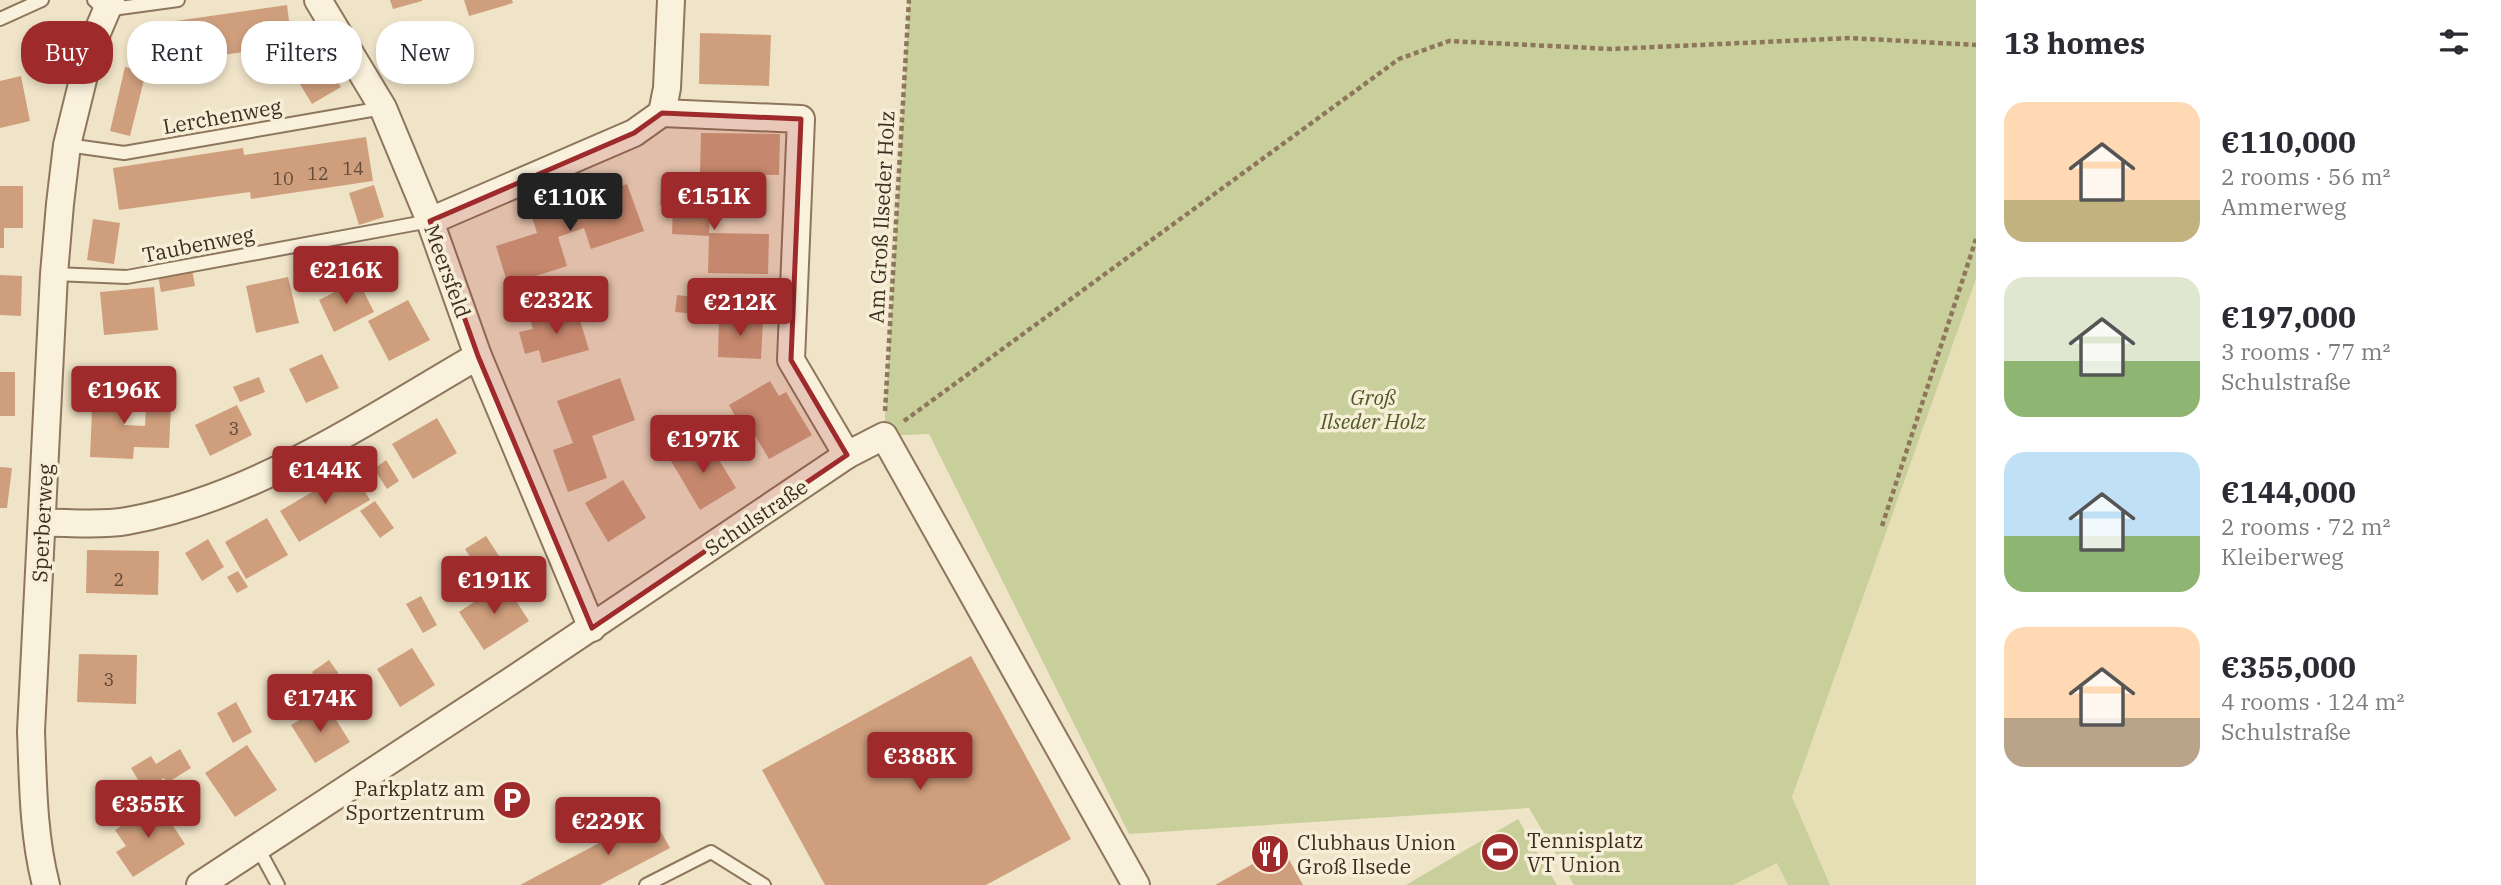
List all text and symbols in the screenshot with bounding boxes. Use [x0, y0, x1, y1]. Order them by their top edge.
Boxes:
chip: Buy [21, 21, 113, 84]
chip: Rent [127, 21, 227, 84]
chip: Filters [241, 21, 362, 84]
chip: New [376, 21, 474, 84]
text: 13 homes [2004, 23, 2145, 62]
icon: filters [2435, 23, 2473, 61]
street label: Lerchenweg [160, 92, 284, 140]
street label: Am Groß Ilseder Holz [861, 110, 901, 324]
text: €110,000 [2221, 122, 2356, 161]
icon: home [2060, 130, 2144, 214]
house number: 14 [342, 157, 364, 180]
text: 2 rooms · 56 m² [2221, 161, 2391, 191]
house number: 12 [307, 162, 329, 185]
house number: 10 [272, 167, 294, 190]
pin: €151K [665, 173, 763, 232]
pin: €110K [521, 174, 619, 233]
text: €151K [677, 180, 751, 210]
text: €110K [533, 181, 607, 211]
text: Ammerweg [2221, 191, 2346, 221]
street label: Taubenweg [140, 219, 257, 269]
street label: Meersfeld [418, 220, 478, 322]
pin: €216K [297, 246, 395, 306]
text: €216K [309, 254, 383, 284]
pin: €232K [507, 276, 605, 336]
pin: €212K [691, 278, 789, 338]
text: €232K [519, 284, 593, 314]
text: €212K [703, 286, 777, 316]
text: €197,000 [2221, 297, 2356, 336]
icon: home [2060, 305, 2144, 389]
text: 3 rooms · 77 m² [2221, 336, 2391, 366]
pin: €196K [75, 366, 173, 426]
text: Schulstraße [2221, 366, 2351, 396]
text: €196K [87, 374, 161, 404]
park label: Groß Ilseder Holz [1320, 383, 1426, 435]
pin: €197K [654, 416, 752, 475]
house number: 3 [229, 417, 239, 440]
text: €197K [666, 423, 740, 453]
pin: €144K [276, 447, 374, 506]
text: €144K [288, 454, 362, 484]
street label: Sperberweg [25, 462, 59, 583]
street label: Schulstraße [699, 472, 813, 562]
text: €144,000 [2221, 472, 2356, 511]
icon: home [2060, 480, 2144, 564]
text: 2 rooms · 72 m² [2221, 511, 2391, 541]
text: Kleiberweg [2221, 541, 2343, 571]
pin: €191K [445, 556, 543, 616]
text: €191K [457, 564, 531, 594]
house number: 2 [114, 568, 124, 591]
text: €355,000 [2221, 647, 2356, 686]
icon: home [2060, 655, 2144, 739]
house number: 3 [104, 668, 114, 691]
pin: €174K [271, 674, 369, 734]
text: €174K [283, 682, 357, 712]
text: 4 rooms · 124 m² [2221, 686, 2404, 716]
text: Schulstraße [2221, 716, 2351, 746]
pin: €388K [871, 732, 969, 792]
text: €388K [883, 740, 957, 770]
place label: Parkplatz am Sportzentrum [346, 774, 485, 826]
parking icon: Parkplatz am Sportzentrum [491, 779, 533, 821]
pin: €355K [99, 780, 197, 840]
text: €355K [111, 788, 185, 818]
pin: €229K [559, 798, 657, 857]
text: €229K [571, 805, 645, 835]
place label: Tennisplatz VT Union [1527, 826, 1643, 878]
place label: Clubhaus Union Groß Ilsede [1297, 828, 1456, 880]
sports icon: Tennisplatz VT Union [1479, 831, 1521, 873]
restaurant icon: Clubhaus Union Groß Ilsede [1249, 833, 1291, 875]

